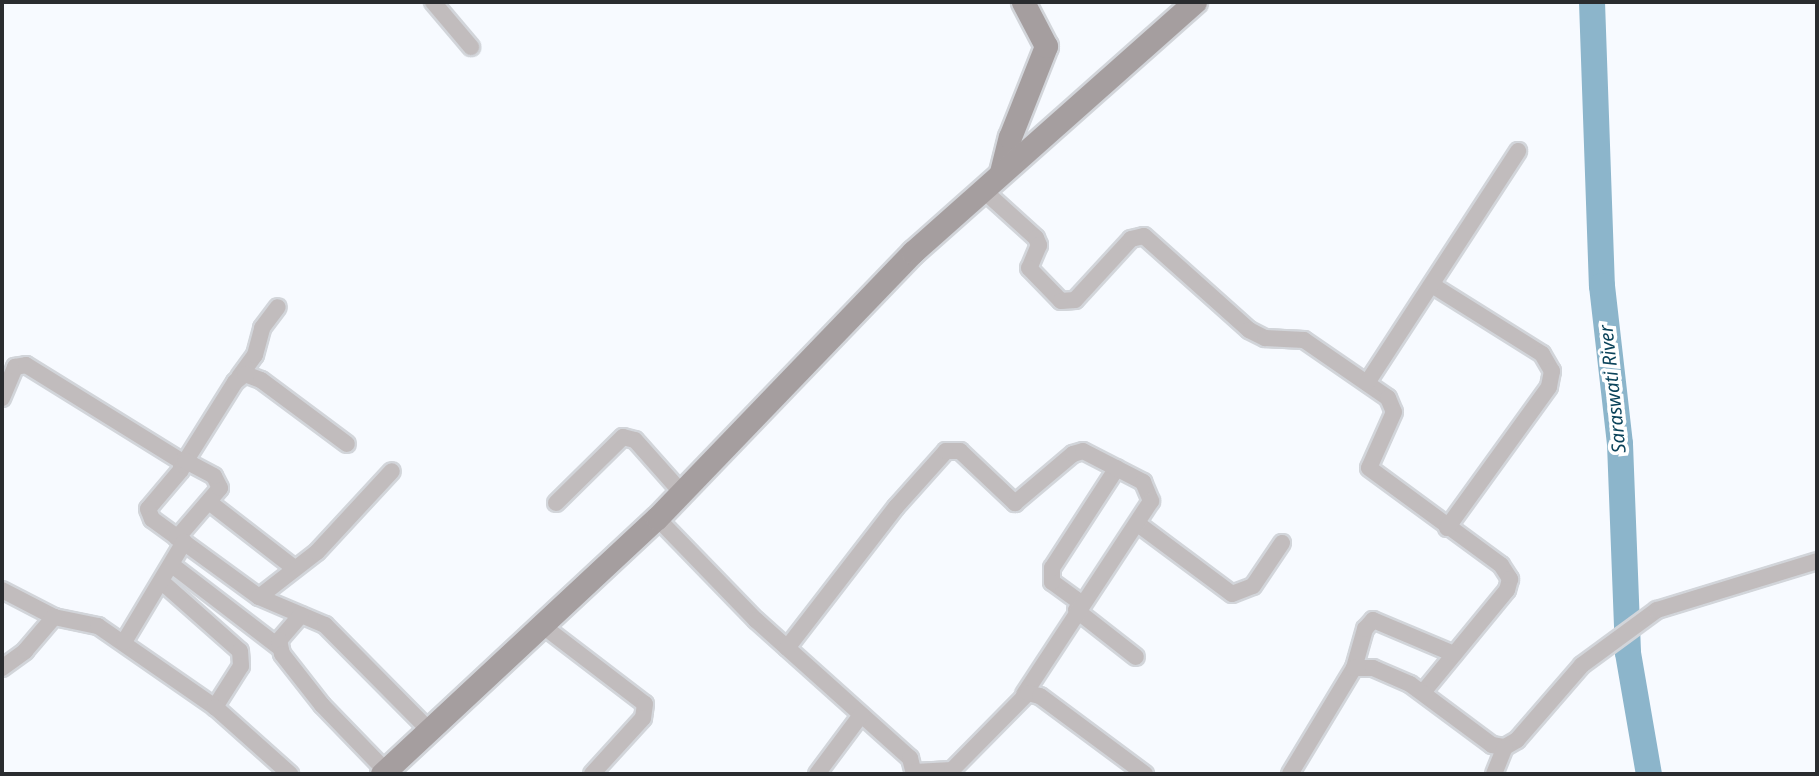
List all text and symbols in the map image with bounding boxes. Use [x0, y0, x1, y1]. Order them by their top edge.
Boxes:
water label: Saraswati River [1595, 324, 1631, 454]

